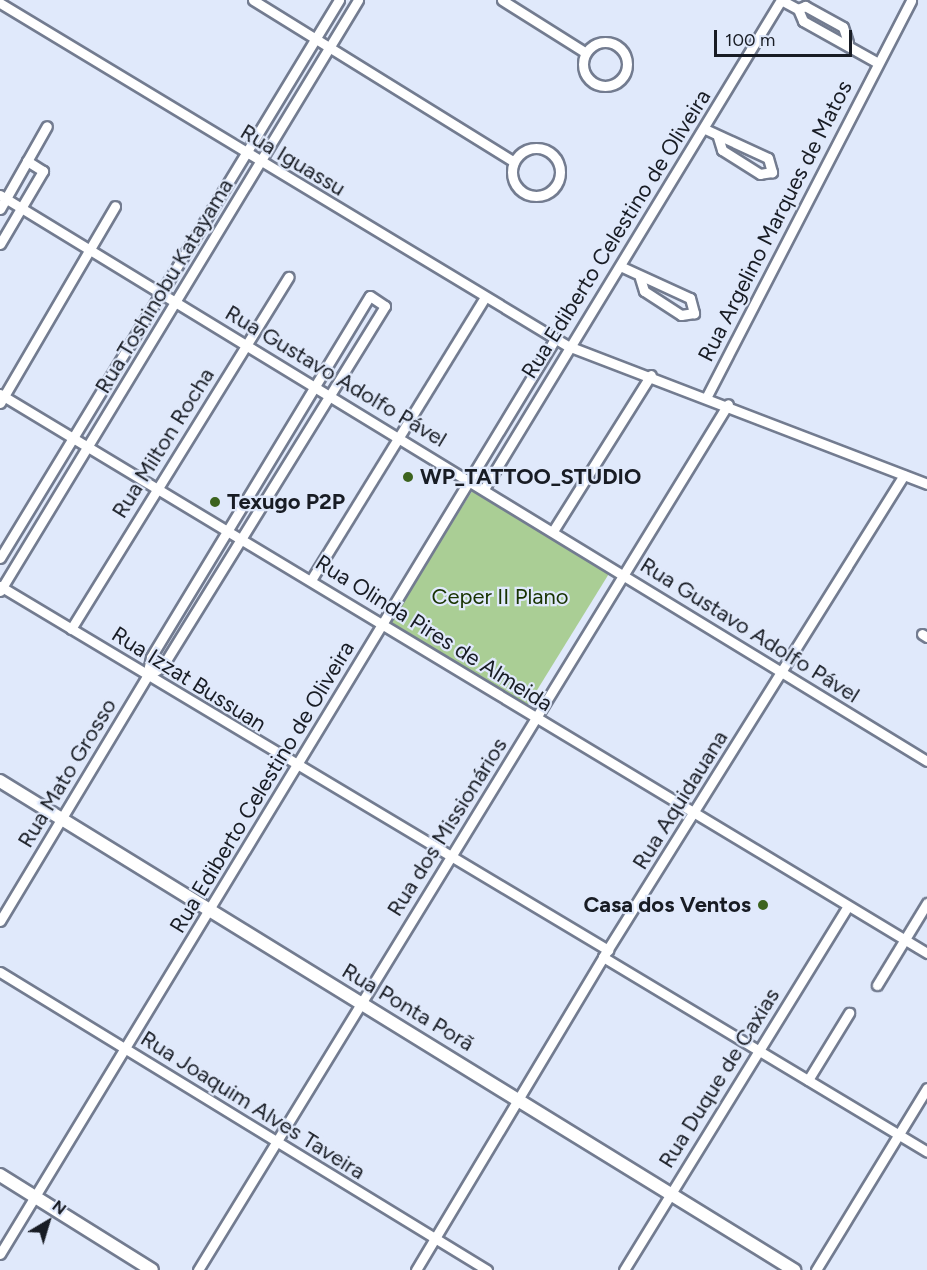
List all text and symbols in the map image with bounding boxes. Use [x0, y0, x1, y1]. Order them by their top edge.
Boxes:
scale bar [717, 18, 855, 56]
text: 100 m [725, 29, 775, 51]
street label: Rua Argelino Marques de Matos [692, 76, 858, 366]
street label: Rua Ediberto Celestino de Oliveira [516, 85, 716, 383]
street label: Rua Iguassu [236, 118, 350, 202]
street label: Rua Toshinobu Katayama [89, 174, 239, 398]
street label: Rua Gustavo Adolfo Pável [220, 299, 452, 453]
street label: Rua Milton Rocha [106, 363, 220, 523]
place label: WP_TATTOO_STUDIO [420, 464, 641, 490]
marker: WP_TATTOO_STUDIO [401, 470, 415, 484]
place label: Texugo P2P [227, 489, 345, 515]
marker: Texugo P2P [208, 495, 222, 509]
street label: Rua Olinda Pires de Almeida [311, 549, 557, 717]
street label: Rua Gustavo Adolfo Pável [635, 552, 865, 708]
park label: Ceper II Plano [432, 584, 568, 610]
street label: Rua Izzat Bussuan [107, 621, 271, 737]
street label: Rua Ediberto Celestino de Oliveira [164, 636, 360, 938]
street label: Rua Mato Grosso [12, 694, 122, 852]
street label: Rua Aquidauana [627, 726, 733, 874]
street label: Rua dos Missionários [381, 733, 513, 921]
place label: Casa dos Ventos [583, 892, 751, 918]
marker: Casa dos Ventos [756, 898, 770, 912]
street label: Rua Ponta Porã [337, 957, 479, 1057]
street label: Rua Duque de Caxias [653, 983, 785, 1173]
street label: Rua Joaquim Alves Taveira [136, 1025, 370, 1185]
north arrow [18, 1192, 78, 1252]
text: N [49, 1196, 70, 1219]

